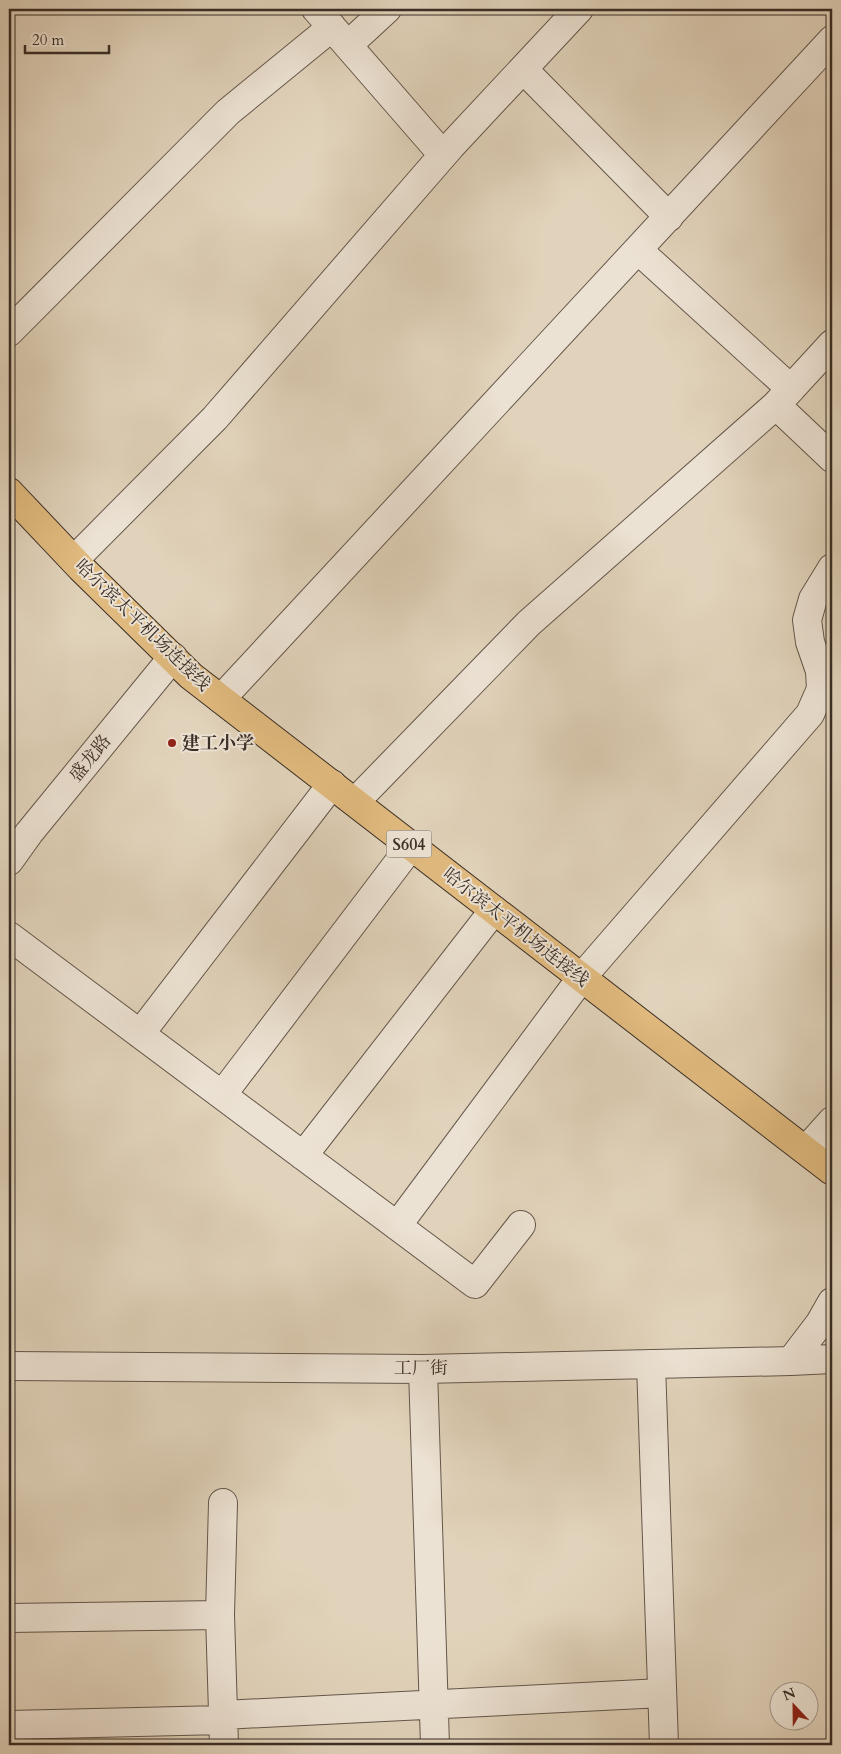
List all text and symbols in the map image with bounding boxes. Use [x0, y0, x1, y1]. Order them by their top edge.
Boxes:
scale bar [25, 22, 109, 54]
text: 20 m [32, 30, 64, 50]
street label: 哈尔滨太平机场连接线 [69, 554, 216, 697]
street label: 盛龙路 [64, 729, 117, 787]
place label: 建工小学 [182, 731, 254, 756]
marker: 建工小学 [166, 737, 178, 749]
road number: S604 [386, 831, 432, 858]
street label: 哈尔滨太平机场连接线 [437, 862, 594, 993]
street label: 工厂街 [394, 1356, 448, 1381]
north arrow [768, 1682, 818, 1732]
text: N [780, 1683, 799, 1705]

